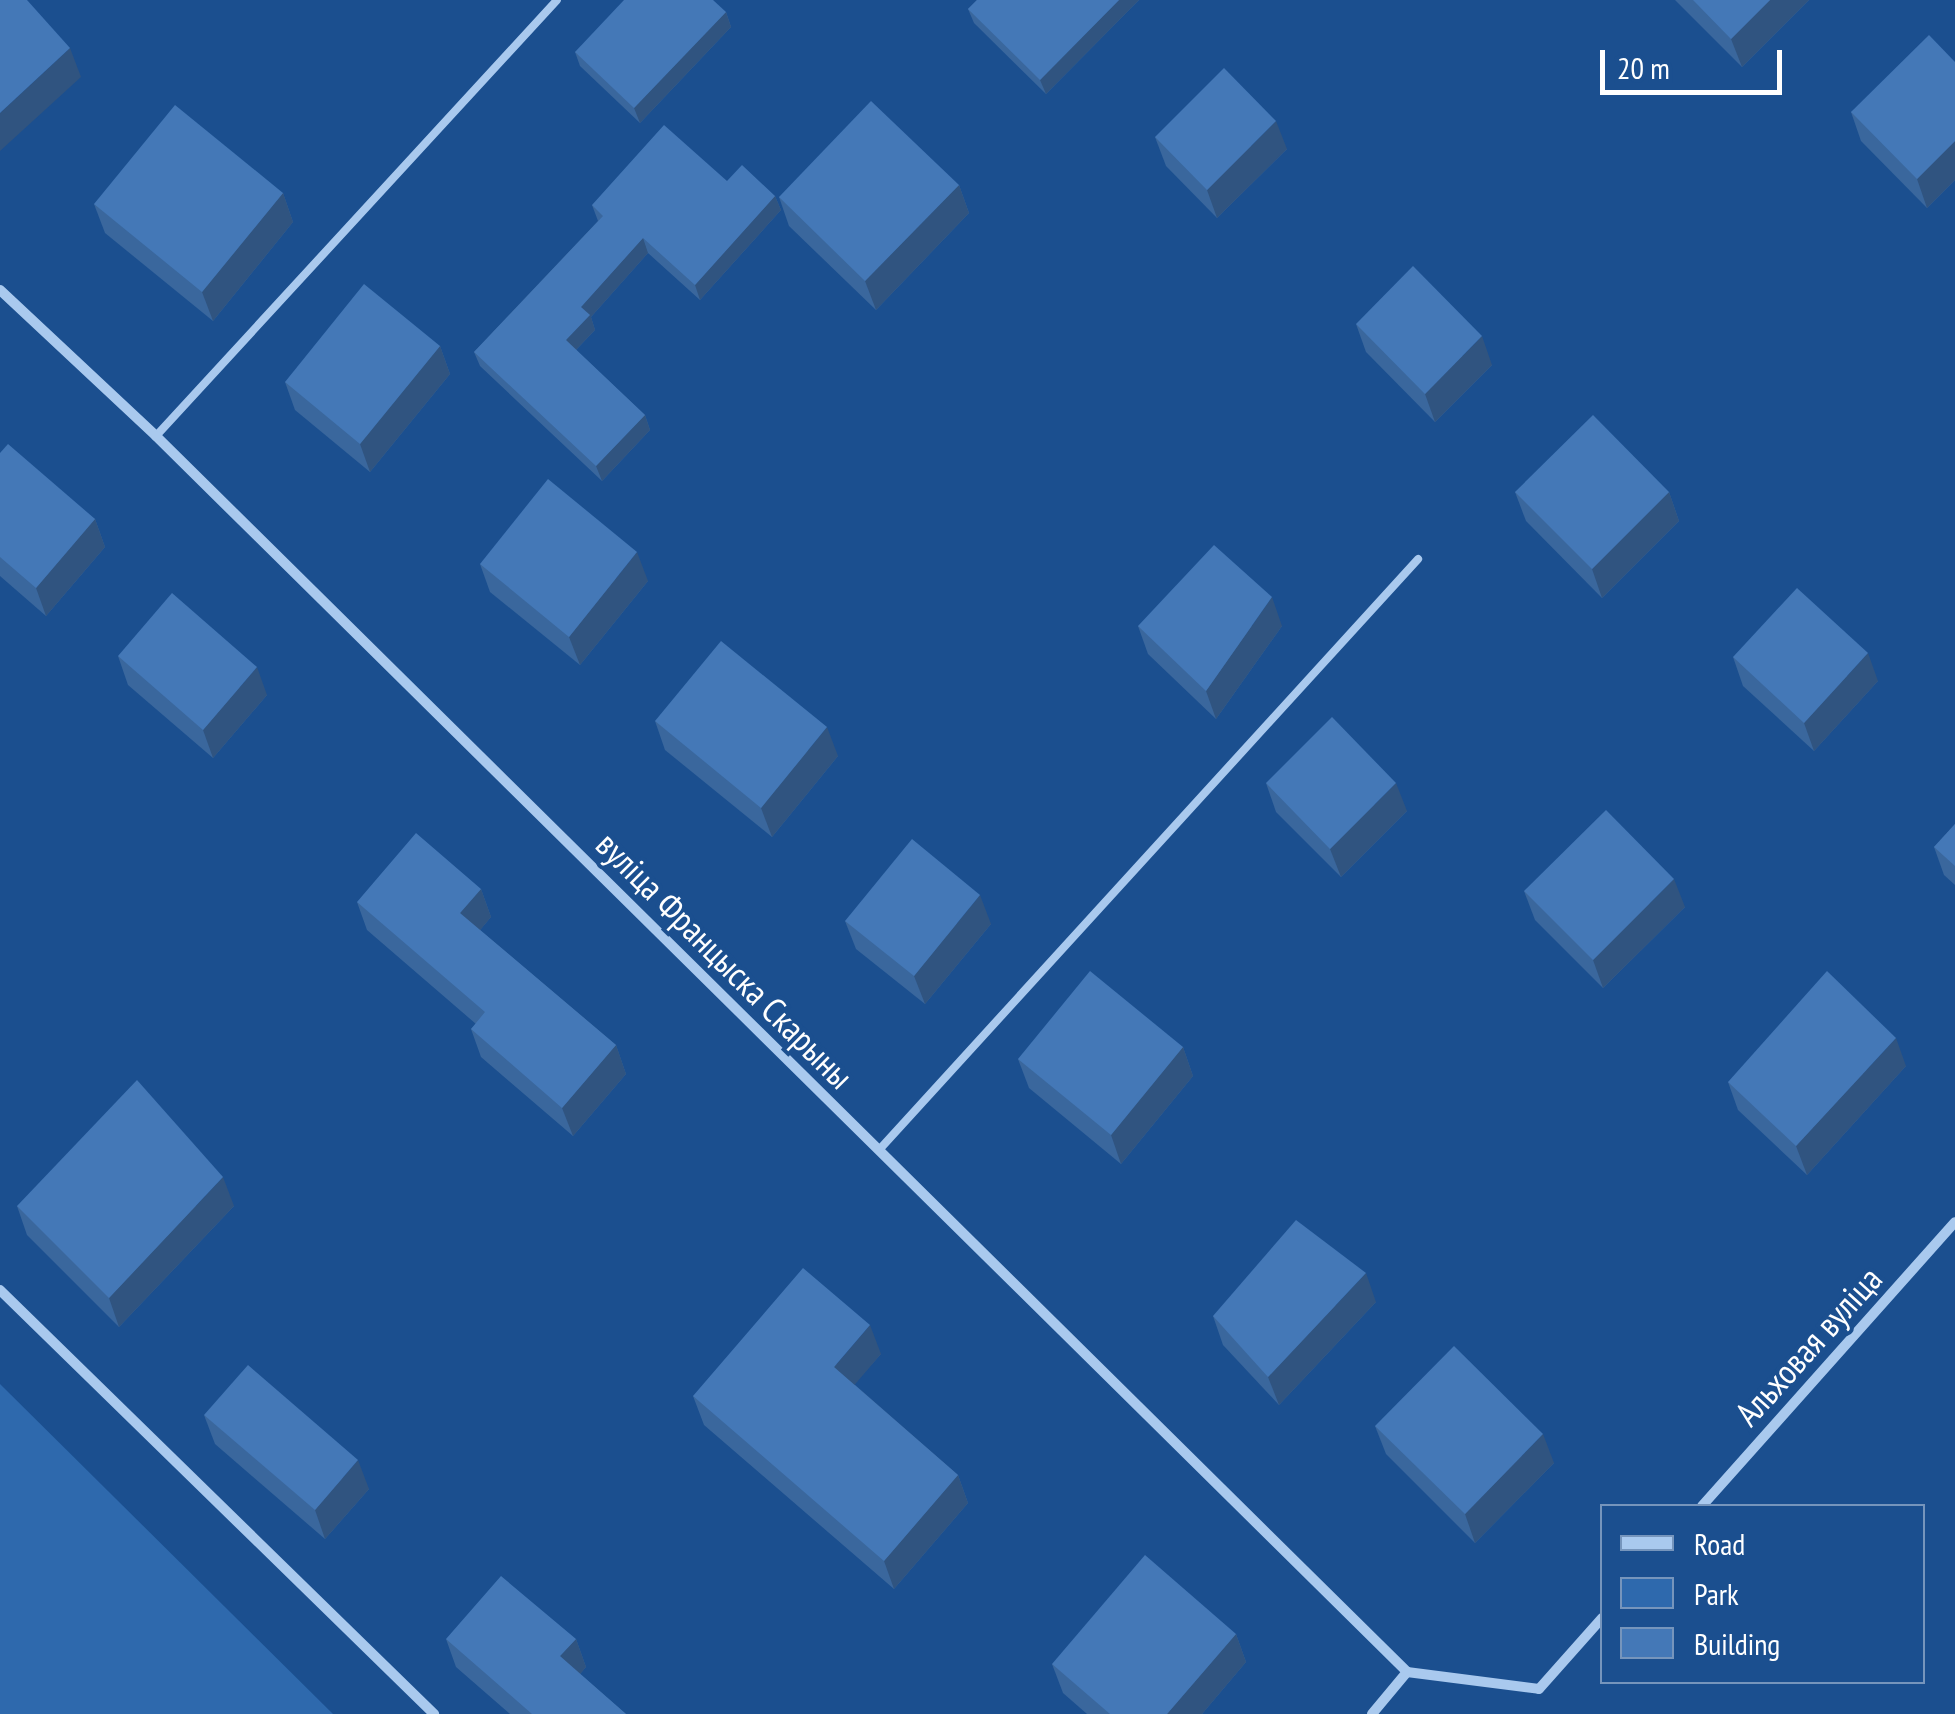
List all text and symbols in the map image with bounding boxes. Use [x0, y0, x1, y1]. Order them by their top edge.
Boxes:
scale bar [1605, 30, 1788, 92]
text: 20 m [1617, 48, 1670, 87]
street label: вуліца Францыска Скарыны [588, 823, 862, 1097]
street label: Альховая вуліца [1726, 1258, 1890, 1434]
legend [1600, 1504, 1925, 1684]
text: Road [1694, 1524, 1745, 1563]
text: Park [1694, 1574, 1739, 1613]
text: Building [1694, 1624, 1780, 1663]

